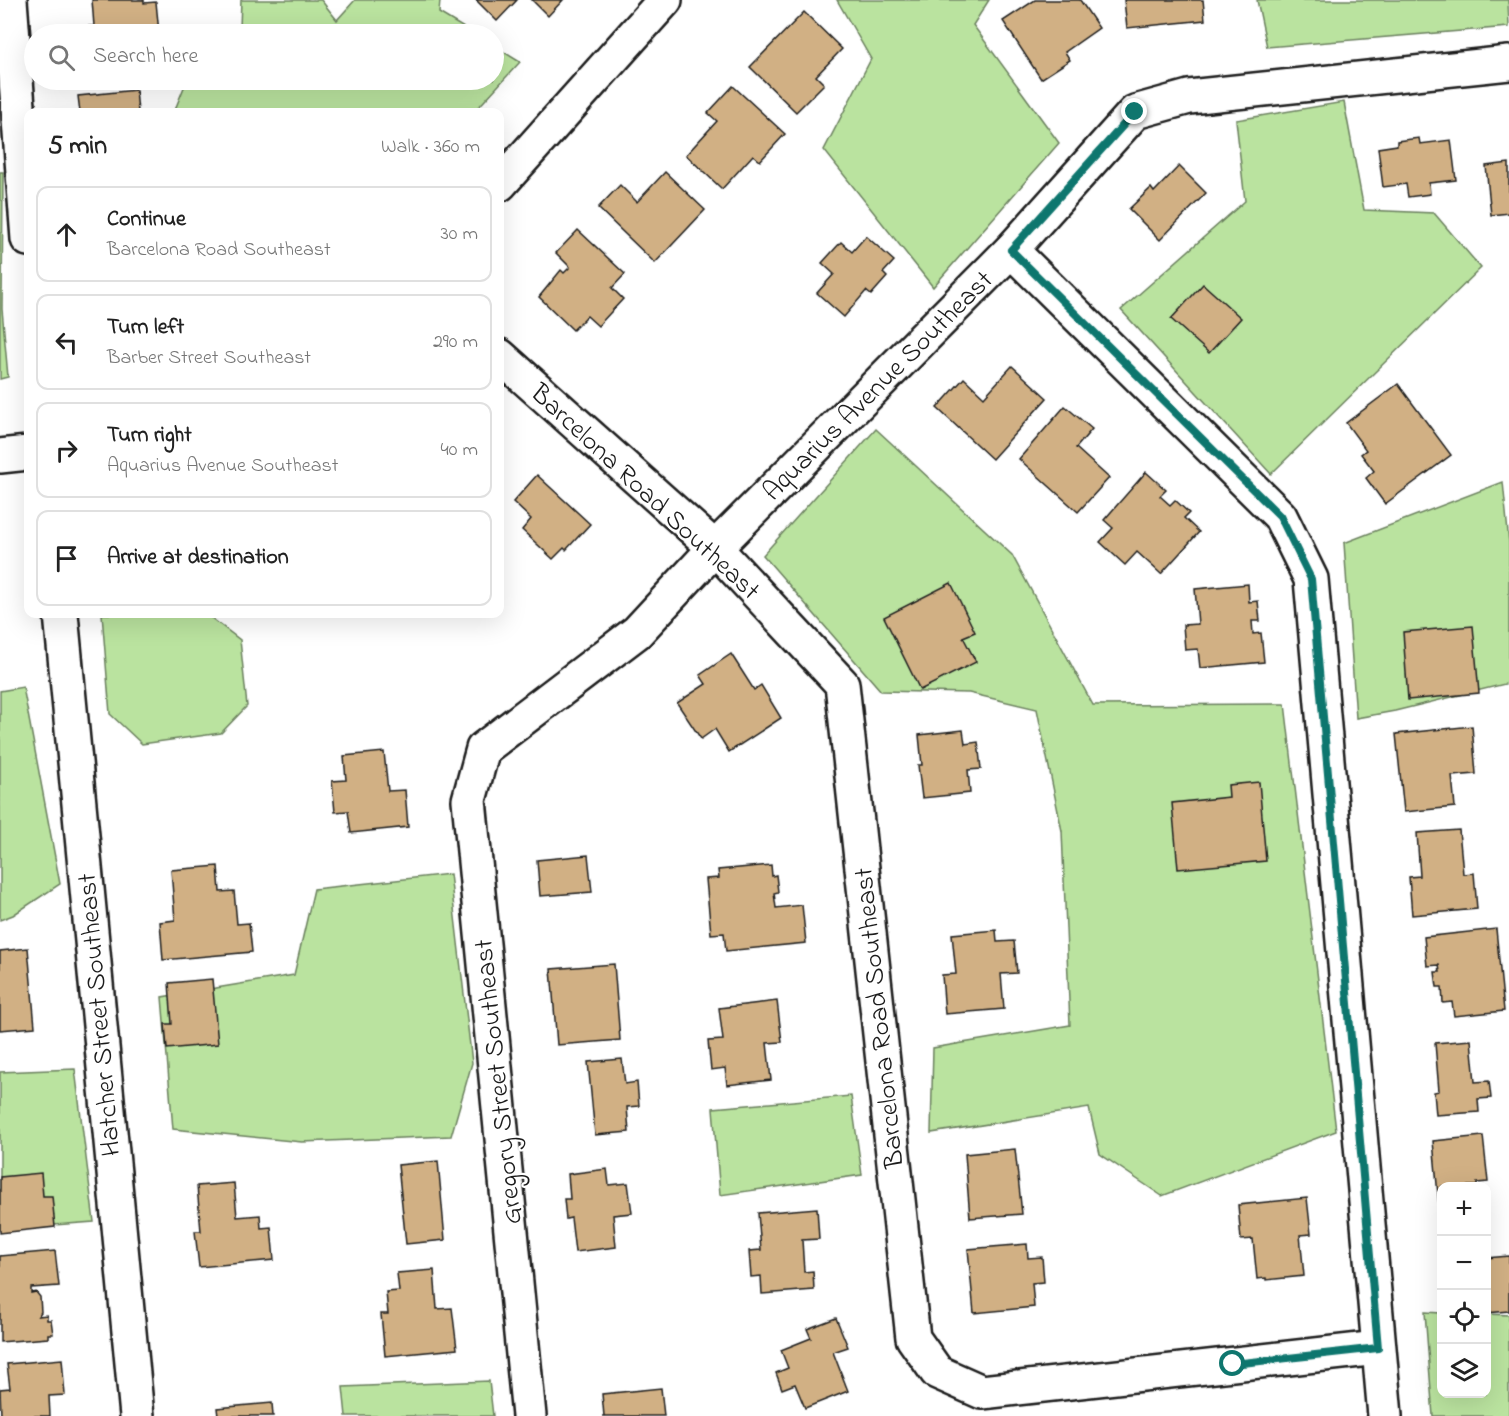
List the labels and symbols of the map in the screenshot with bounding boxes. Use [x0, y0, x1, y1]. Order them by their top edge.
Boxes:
route end [1121, 98, 1147, 124]
street label: Aquarius Avenue Southeast [754, 262, 1003, 511]
street label: Barcelona Road Southeast [520, 375, 768, 610]
street label: Barcelona Road Southeast [845, 866, 916, 1171]
street label: Hatcher Street Southeast [69, 871, 132, 1158]
street label: Gregory Street Southeast [465, 937, 534, 1226]
route start [1219, 1350, 1245, 1376]

